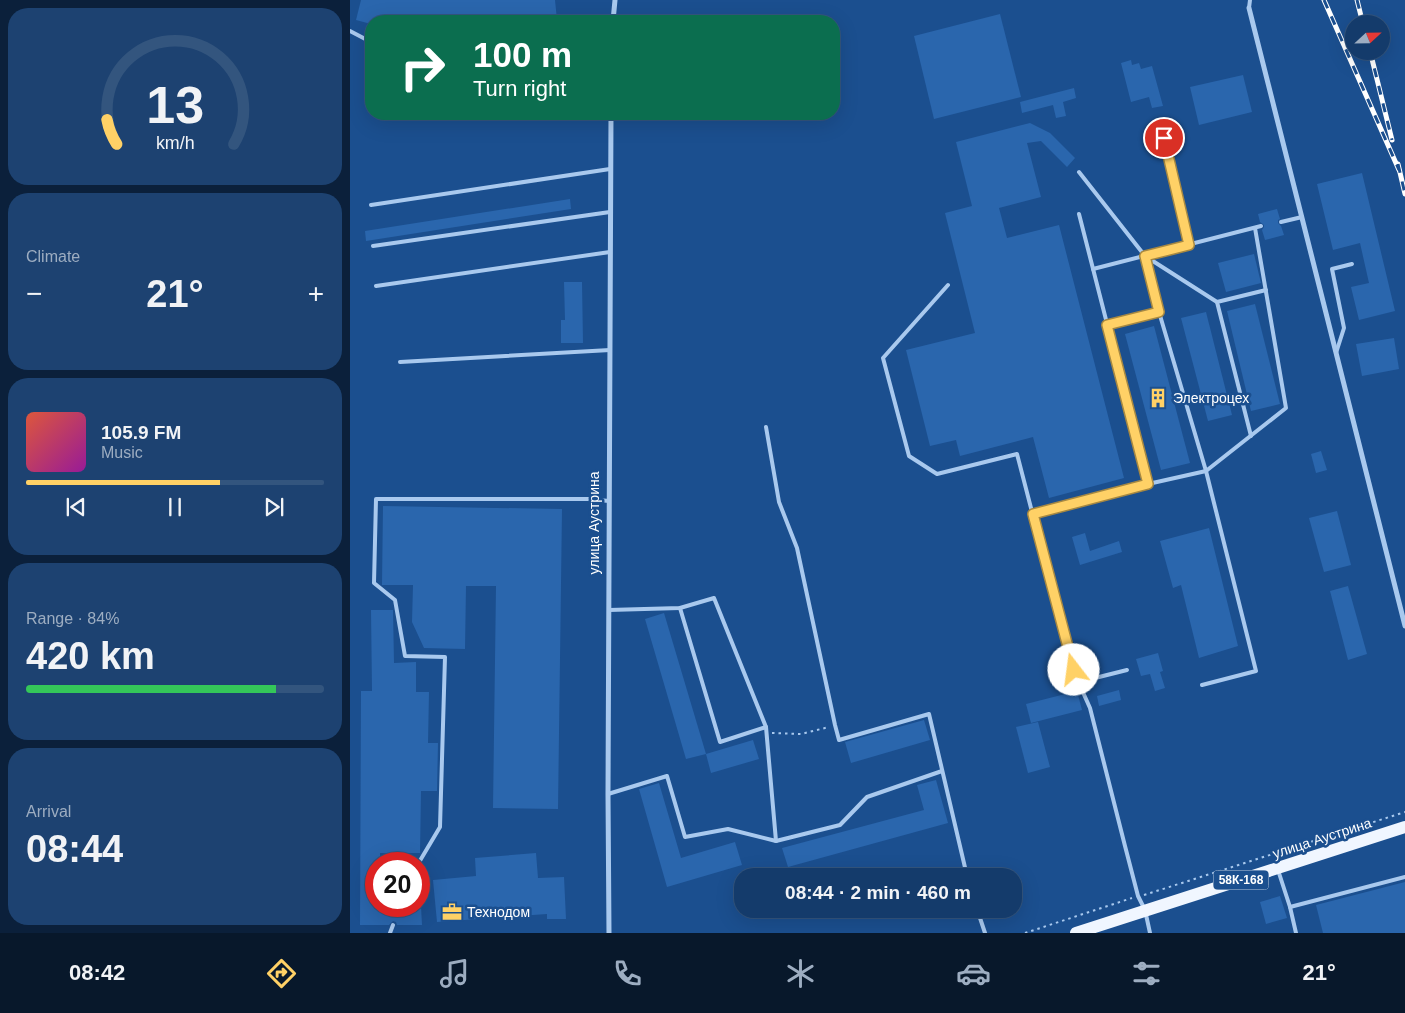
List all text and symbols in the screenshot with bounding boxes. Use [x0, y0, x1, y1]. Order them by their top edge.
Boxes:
north arrow [1345, 15, 1390, 60]
map controls [1345, 15, 1390, 60]
icon: right [390, 35, 455, 100]
text: 100 m [473, 35, 572, 74]
text: 13 [146, 76, 204, 134]
text: Turn right [473, 76, 566, 101]
pin [1143, 117, 1185, 159]
icon: arrive [1150, 124, 1178, 152]
text: km/h [156, 133, 194, 153]
text: Climate [26, 248, 80, 265]
text: 21° [146, 273, 204, 315]
text: − [26, 278, 42, 309]
text: + [308, 278, 324, 309]
building icon: Электроцех [1147, 387, 1169, 409]
place label: Электроцех [1173, 390, 1249, 406]
text: 105.9 FM [101, 422, 181, 443]
text: Music [101, 444, 143, 461]
street label: улица Аустрина [586, 471, 602, 574]
icon: previous [62, 493, 90, 521]
icon: pause [161, 493, 189, 521]
icon: next [260, 493, 288, 521]
text: Range · 84% [26, 610, 119, 627]
text: 420 km [26, 635, 155, 677]
position arrow [1047, 643, 1099, 695]
text: Arrival [26, 803, 71, 820]
street label: улица Аустрина [1271, 814, 1374, 862]
text: 08:44 [26, 828, 123, 870]
speed limit sign: 20 [365, 852, 430, 917]
road number: 58К-168 [1214, 870, 1268, 890]
text: 08:44 · 2 min · 460 m [785, 882, 971, 903]
office icon: Технодом [441, 901, 463, 923]
place label: Технодом [467, 904, 530, 920]
icon: directions [264, 956, 299, 991]
icon: music [437, 956, 472, 991]
icon: phone [610, 956, 645, 991]
icon: climate [783, 956, 818, 991]
icon: car [956, 956, 991, 991]
icon: filters [1129, 956, 1164, 991]
text: 08:42 [69, 960, 125, 985]
text: 21° [1303, 960, 1336, 985]

